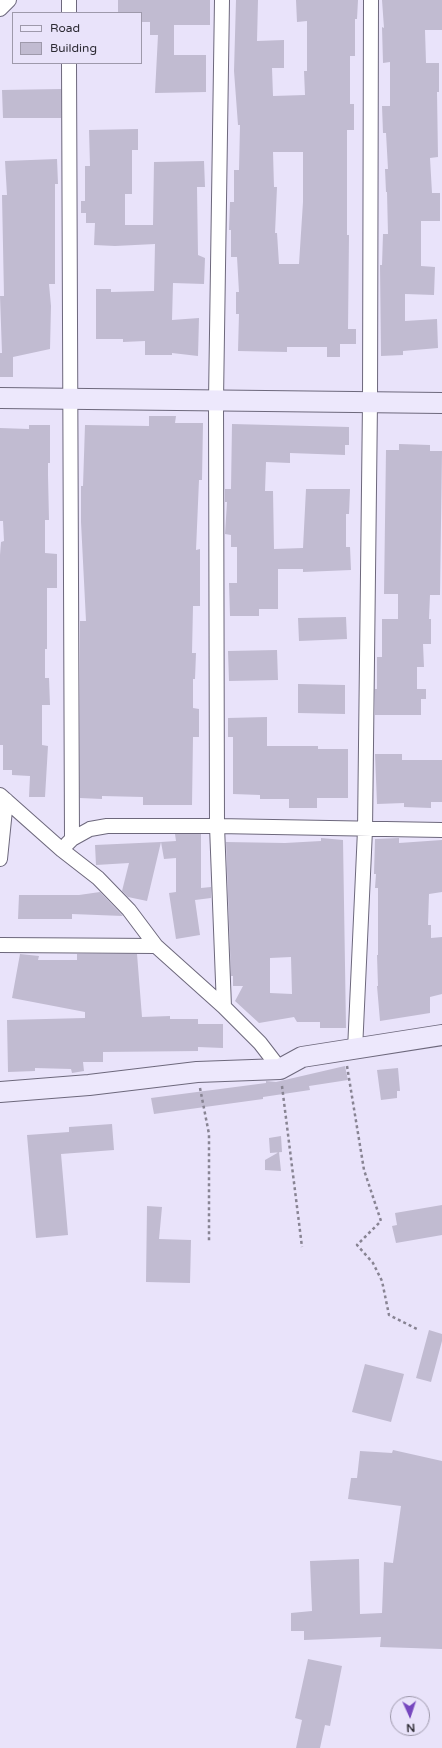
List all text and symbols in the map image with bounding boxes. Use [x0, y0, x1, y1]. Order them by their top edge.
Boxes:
legend [12, 12, 142, 64]
text: Road [50, 21, 80, 35]
text: Building [50, 41, 97, 55]
north arrow [390, 1696, 430, 1736]
text: N [406, 1721, 415, 1734]

